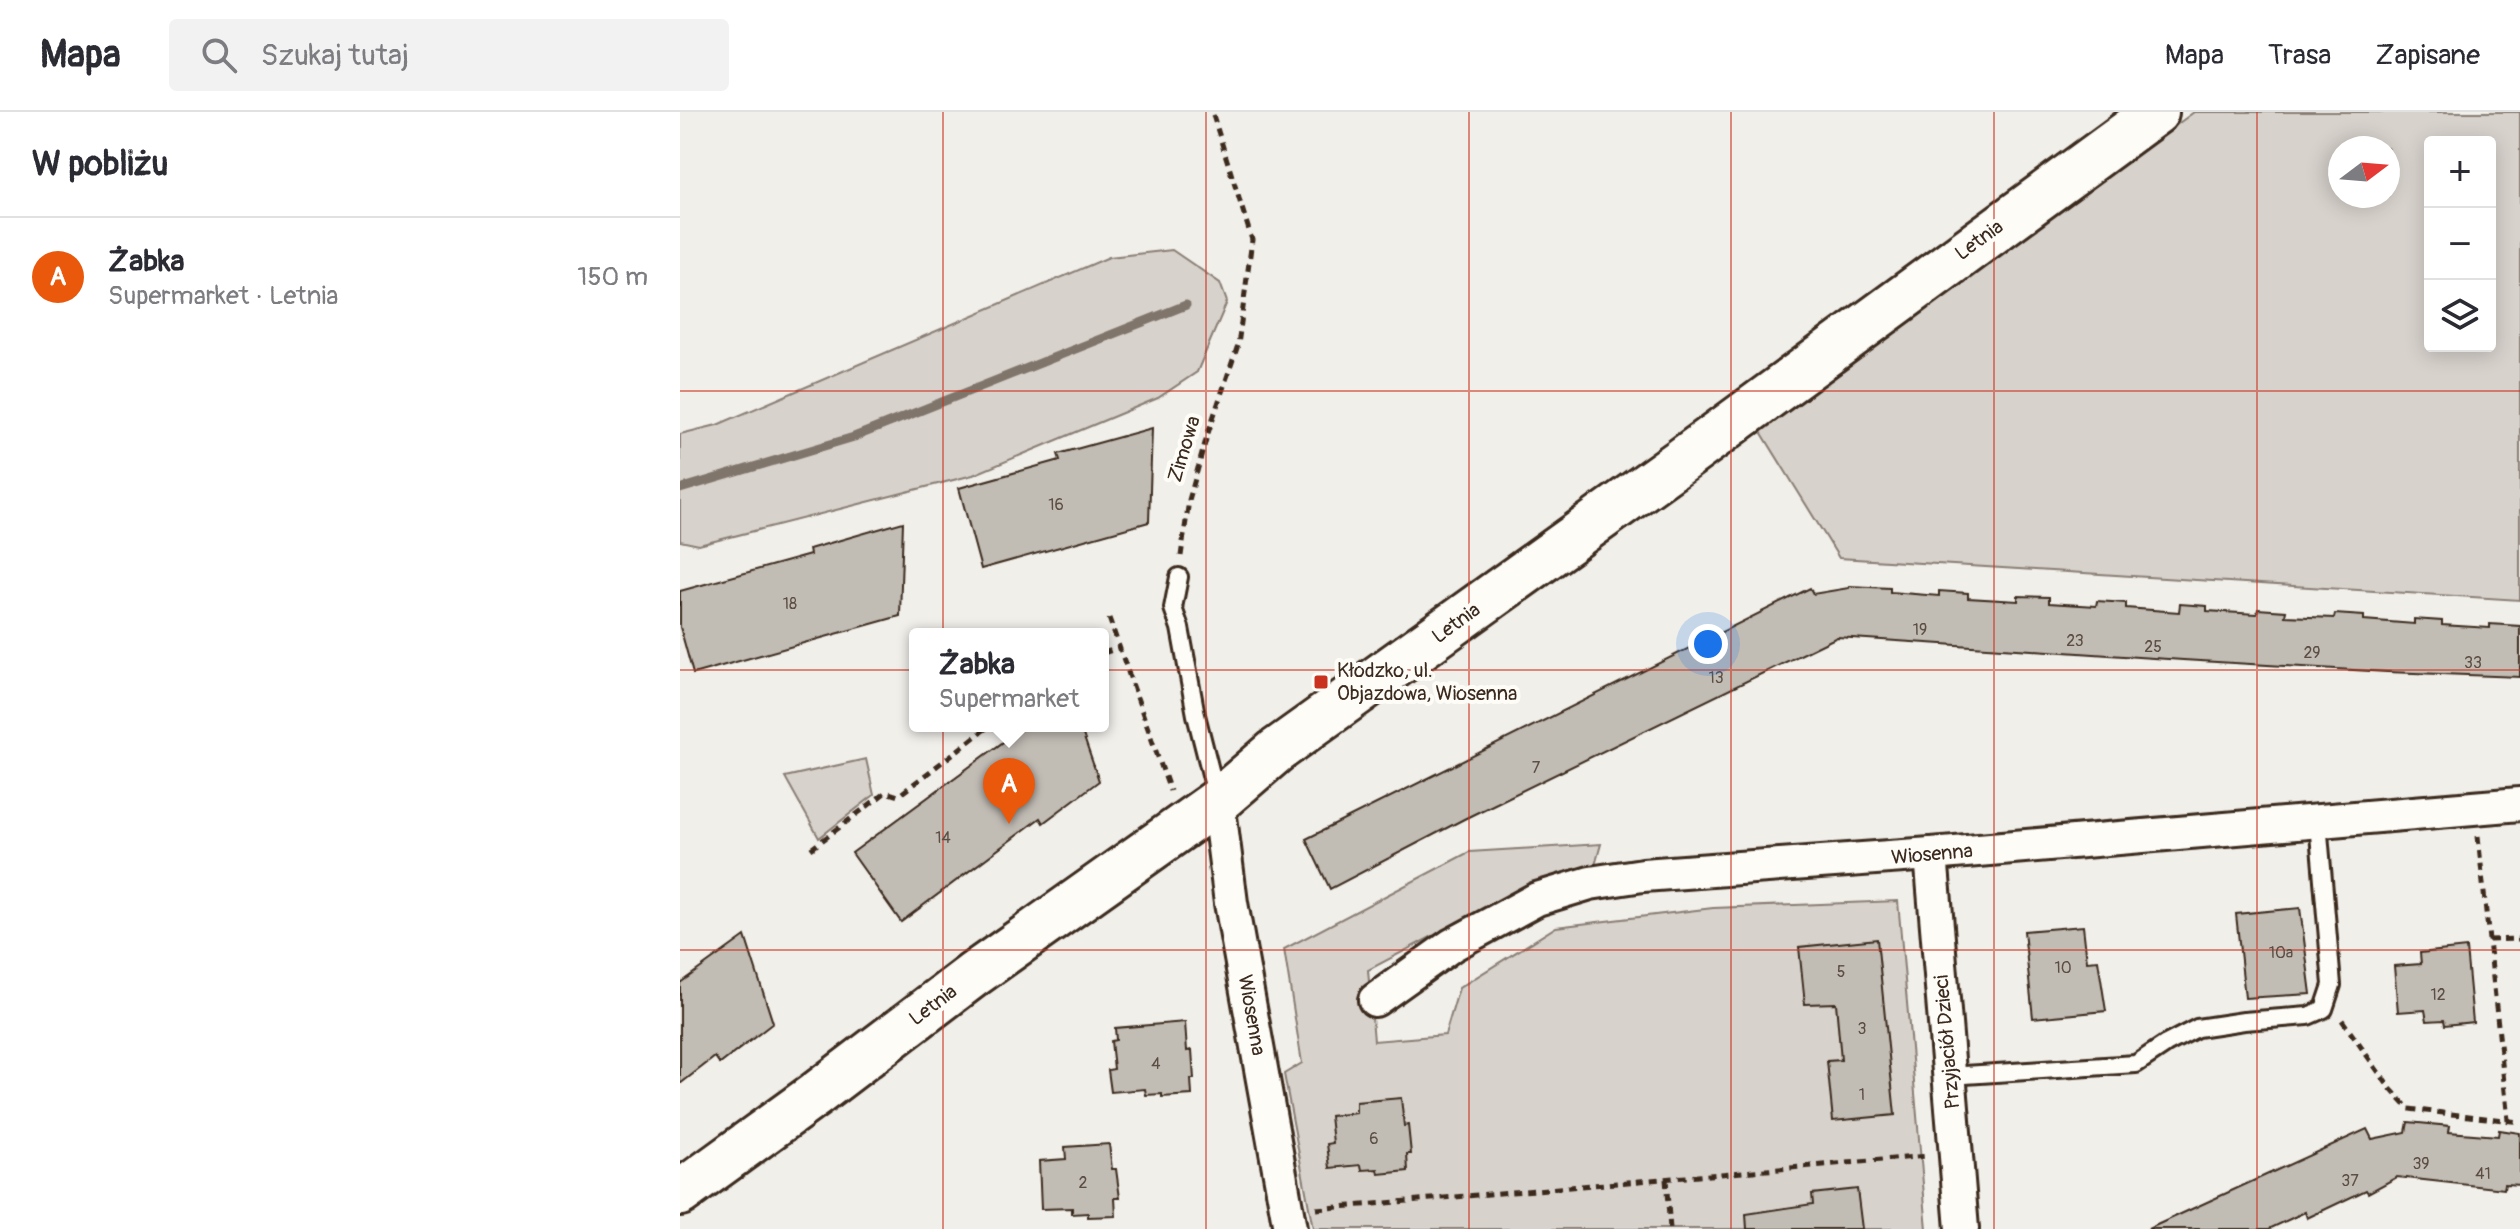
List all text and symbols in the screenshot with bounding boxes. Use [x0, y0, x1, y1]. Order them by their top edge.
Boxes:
search box [169, 19, 729, 91]
text: Mapa [40, 31, 121, 79]
icon: search [197, 33, 241, 77]
text: Szukaj tutaj [261, 37, 409, 74]
text: Mapa [2165, 38, 2224, 73]
text: Trasa [2268, 38, 2331, 73]
text: Zapisane [2375, 38, 2480, 73]
north arrow [2328, 136, 2400, 208]
map controls [2424, 136, 2496, 352]
button: + [2424, 136, 2496, 208]
text: W pobliżu [32, 143, 168, 186]
button: − [2424, 208, 2496, 280]
street label: Letnia [1950, 214, 2008, 266]
text: Żabka [108, 243, 185, 280]
text: A [50, 261, 66, 293]
text: 150 m [577, 261, 648, 293]
text: Supermarket · Letnia [108, 280, 338, 312]
button: layers [2424, 280, 2496, 352]
street label: Zimowa [1162, 413, 1206, 485]
house number: 16 [1048, 495, 1064, 515]
house number: 18 [783, 594, 797, 614]
street label: Letnia [1427, 597, 1485, 649]
house number: 19 [1913, 620, 1927, 640]
your location [1688, 624, 1728, 664]
popup [909, 628, 1109, 732]
house number: 23 [2066, 631, 2084, 651]
house number: 25 [2144, 637, 2162, 657]
house number: 29 [2303, 643, 2321, 663]
text: Żabka [938, 646, 1015, 683]
house number: 33 [2464, 653, 2482, 673]
place label: Kłodzko, ul. Objazdowa, Wiosenna [1337, 658, 1517, 706]
house number: 13 [1708, 668, 1724, 688]
marker: Kłodzko, ul. Objazdowa, Wiosenna [1312, 673, 1330, 691]
text: Supermarket [938, 683, 1080, 715]
pin: A [983, 758, 1035, 824]
house number: 7 [1532, 758, 1541, 778]
house number: 14 [935, 828, 951, 848]
street label: Wiosenna [1890, 838, 1974, 870]
house number: 10a [2269, 943, 2293, 963]
house number: 10 [2054, 958, 2072, 978]
house number: 5 [1837, 962, 1845, 982]
street label: Wiosenna [1233, 973, 1271, 1057]
street label: Przyjaciół Dzieci [1929, 974, 1965, 1110]
street label: Letnia [904, 979, 962, 1031]
house number: 12 [2430, 985, 2446, 1005]
house number: 3 [1858, 1019, 1867, 1039]
house number: 4 [1151, 1054, 1161, 1074]
house number: 1 [1859, 1085, 1865, 1105]
house number: 6 [1369, 1129, 1379, 1149]
house number: 39 [2412, 1154, 2430, 1174]
house number: 41 [2475, 1164, 2491, 1184]
house number: 37 [2341, 1171, 2359, 1191]
house number: 2 [1079, 1173, 1088, 1193]

